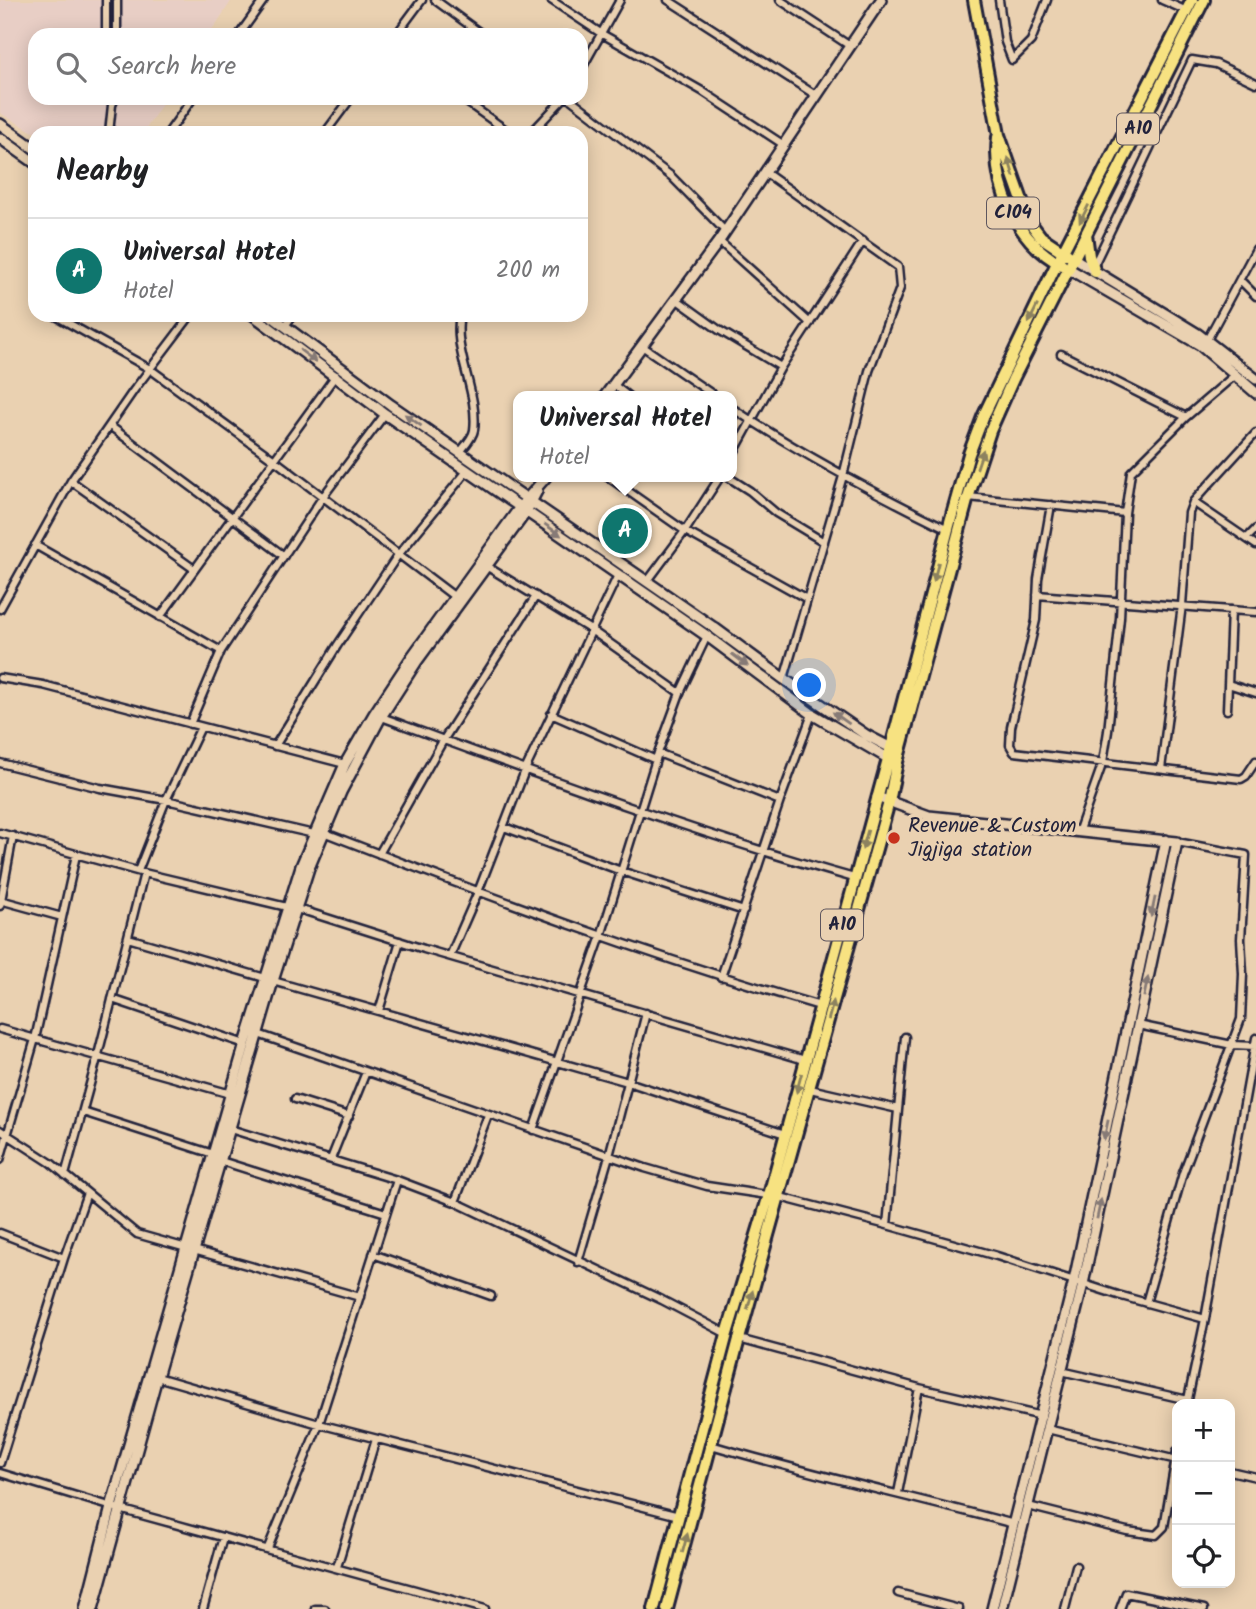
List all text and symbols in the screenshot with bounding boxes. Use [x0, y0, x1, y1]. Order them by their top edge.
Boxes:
search box [28, 28, 588, 105]
text: Search here [108, 46, 236, 88]
icon: search [52, 48, 90, 86]
road number: A10 [1117, 113, 1159, 144]
text: Nearby [56, 148, 148, 196]
one-way arrow [1005, 156, 1015, 177]
road number: C104 [987, 197, 1039, 228]
one-way arrow [1078, 204, 1090, 224]
text: Universal Hotel [123, 232, 295, 274]
text: A [72, 253, 86, 289]
text: 200 m [496, 253, 560, 289]
text: Hotel [123, 274, 174, 310]
one-way arrow [1027, 304, 1038, 324]
one-way arrow [299, 349, 317, 363]
popup [513, 391, 737, 482]
text: Universal Hotel [539, 398, 711, 440]
one-way arrow [404, 413, 422, 427]
text: Hotel [539, 440, 590, 476]
one-way arrow [975, 449, 986, 470]
pin: A [602, 505, 648, 557]
one-way arrow [544, 523, 562, 537]
one-way arrow [930, 562, 941, 584]
one-way arrow [730, 653, 748, 668]
your location [792, 668, 826, 702]
one-way arrow [832, 711, 850, 725]
place label: Revenue & Custom Jigjiga station [908, 810, 1076, 867]
one-way arrow [860, 829, 870, 850]
marker: Revenue & Custom Jigjiga station [886, 830, 902, 846]
one-way arrow [1147, 896, 1158, 918]
road number: A10 [821, 909, 863, 940]
one-way arrow [1141, 976, 1152, 998]
one-way arrow [827, 999, 837, 1020]
one-way arrow [793, 1072, 804, 1094]
one-way arrow [1100, 1119, 1111, 1141]
one-way arrow [1093, 1198, 1104, 1220]
one-way arrow [746, 1289, 756, 1310]
map controls [1172, 1399, 1235, 1588]
button: + [1172, 1399, 1235, 1462]
button: − [1172, 1462, 1235, 1525]
button: locate [1172, 1525, 1235, 1588]
one-way arrow [680, 1532, 691, 1554]

